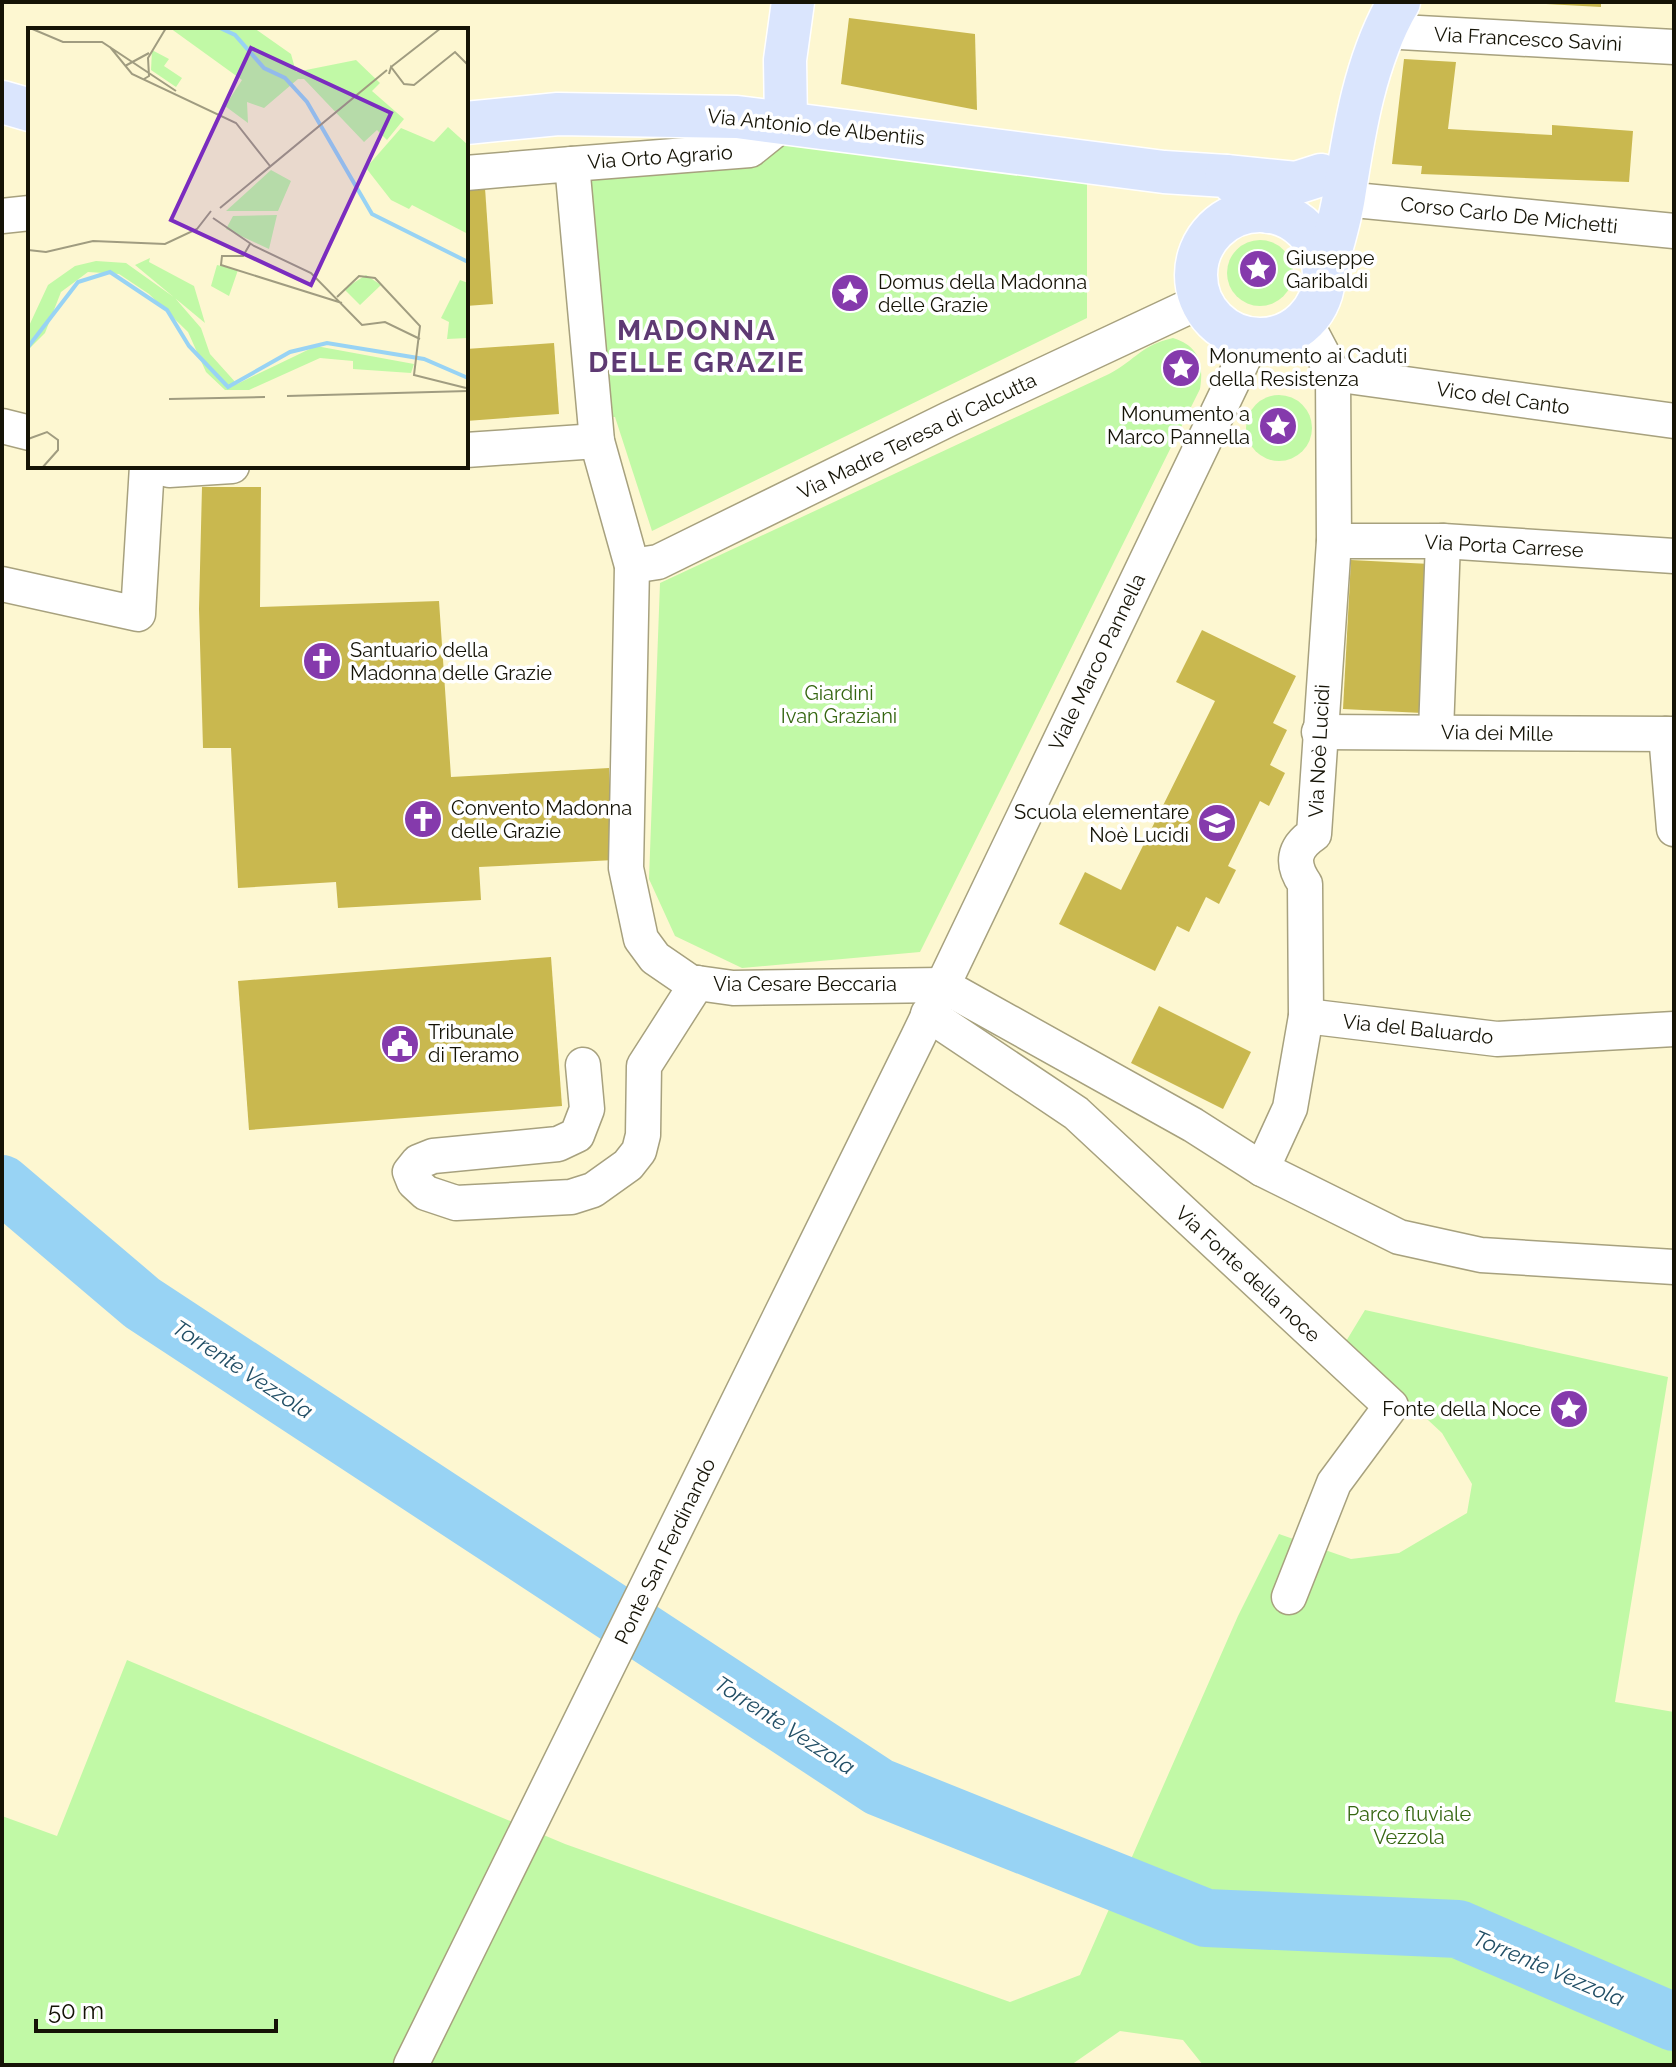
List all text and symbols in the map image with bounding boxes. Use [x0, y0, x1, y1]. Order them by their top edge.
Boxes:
street label: Via Francesco Savini [1433, 22, 1623, 56]
inset map [28, 28, 468, 468]
street label: Via Antonio de Albentiis [706, 104, 926, 150]
street label: Via Orto Agrario [587, 140, 734, 174]
street label: Corso Carlo De Michetti [1399, 192, 1619, 238]
place label: Giuseppe Garibaldi [1286, 246, 1375, 293]
place icon: Giuseppe Garibaldi [1237, 248, 1279, 290]
place label: Domus della Madonna delle Grazie [878, 270, 1087, 317]
place icon: Domus della Madonna delle Grazie [829, 272, 871, 314]
district label: MADONNA DELLE GRAZIE [588, 314, 806, 379]
place label: Monumento ai Caduti della Resistenza [1209, 344, 1407, 391]
place icon: Monumento ai Caduti della Resistenza [1160, 347, 1202, 389]
street label: Via Madre Teresa di Calcutta [794, 368, 1040, 504]
street label: Vico del Canto [1435, 377, 1571, 419]
place label: Monumento a Marco Pannella [1107, 402, 1250, 449]
place icon: Monumento a Marco Pannella [1257, 405, 1299, 447]
street label: Via Porta Carrese [1424, 530, 1584, 562]
street label: Viale Marco Pannella [1044, 570, 1150, 754]
place label: Santuario della Madonna delle Grazie [350, 638, 552, 685]
church icon: Santuario della Madonna delle Grazie [301, 640, 343, 682]
park label: Giardini Ivan Graziani [781, 681, 897, 728]
street label: Via Noè Lucidi [1304, 684, 1334, 818]
street label: Via dei Mille [1441, 720, 1554, 746]
place label: Convento Madonna delle Grazie [451, 796, 632, 843]
church icon: Convento Madonna delle Grazie [402, 798, 444, 840]
place label: Scuola elementare Noè Lucidi [1014, 800, 1189, 847]
school or university icon: Scuola elementare Noè Lucidi [1196, 802, 1238, 844]
street label: Via Cesare Beccaria [713, 972, 897, 996]
street label: Via del Baluardo [1341, 1009, 1495, 1049]
place label: Tribunale di Teramo [428, 1020, 519, 1067]
public building icon: Tribunale di Teramo [379, 1023, 421, 1065]
street label: Via Fonte della noce [1171, 1201, 1326, 1347]
water label: Torrente Vezzola [168, 1314, 318, 1424]
place icon: Fonte della Noce [1548, 1388, 1590, 1430]
place label: Fonte della Noce [1382, 1397, 1541, 1421]
street label: Ponte San Ferdinando [610, 1454, 721, 1648]
water label: Torrente Vezzola [710, 1670, 860, 1780]
park label: Parco fluviale Vezzola [1347, 1802, 1471, 1849]
water label: Torrente Vezzola [1469, 1924, 1629, 2012]
scale bar [36, 1983, 276, 2033]
text: 50 m [48, 1996, 104, 2025]

